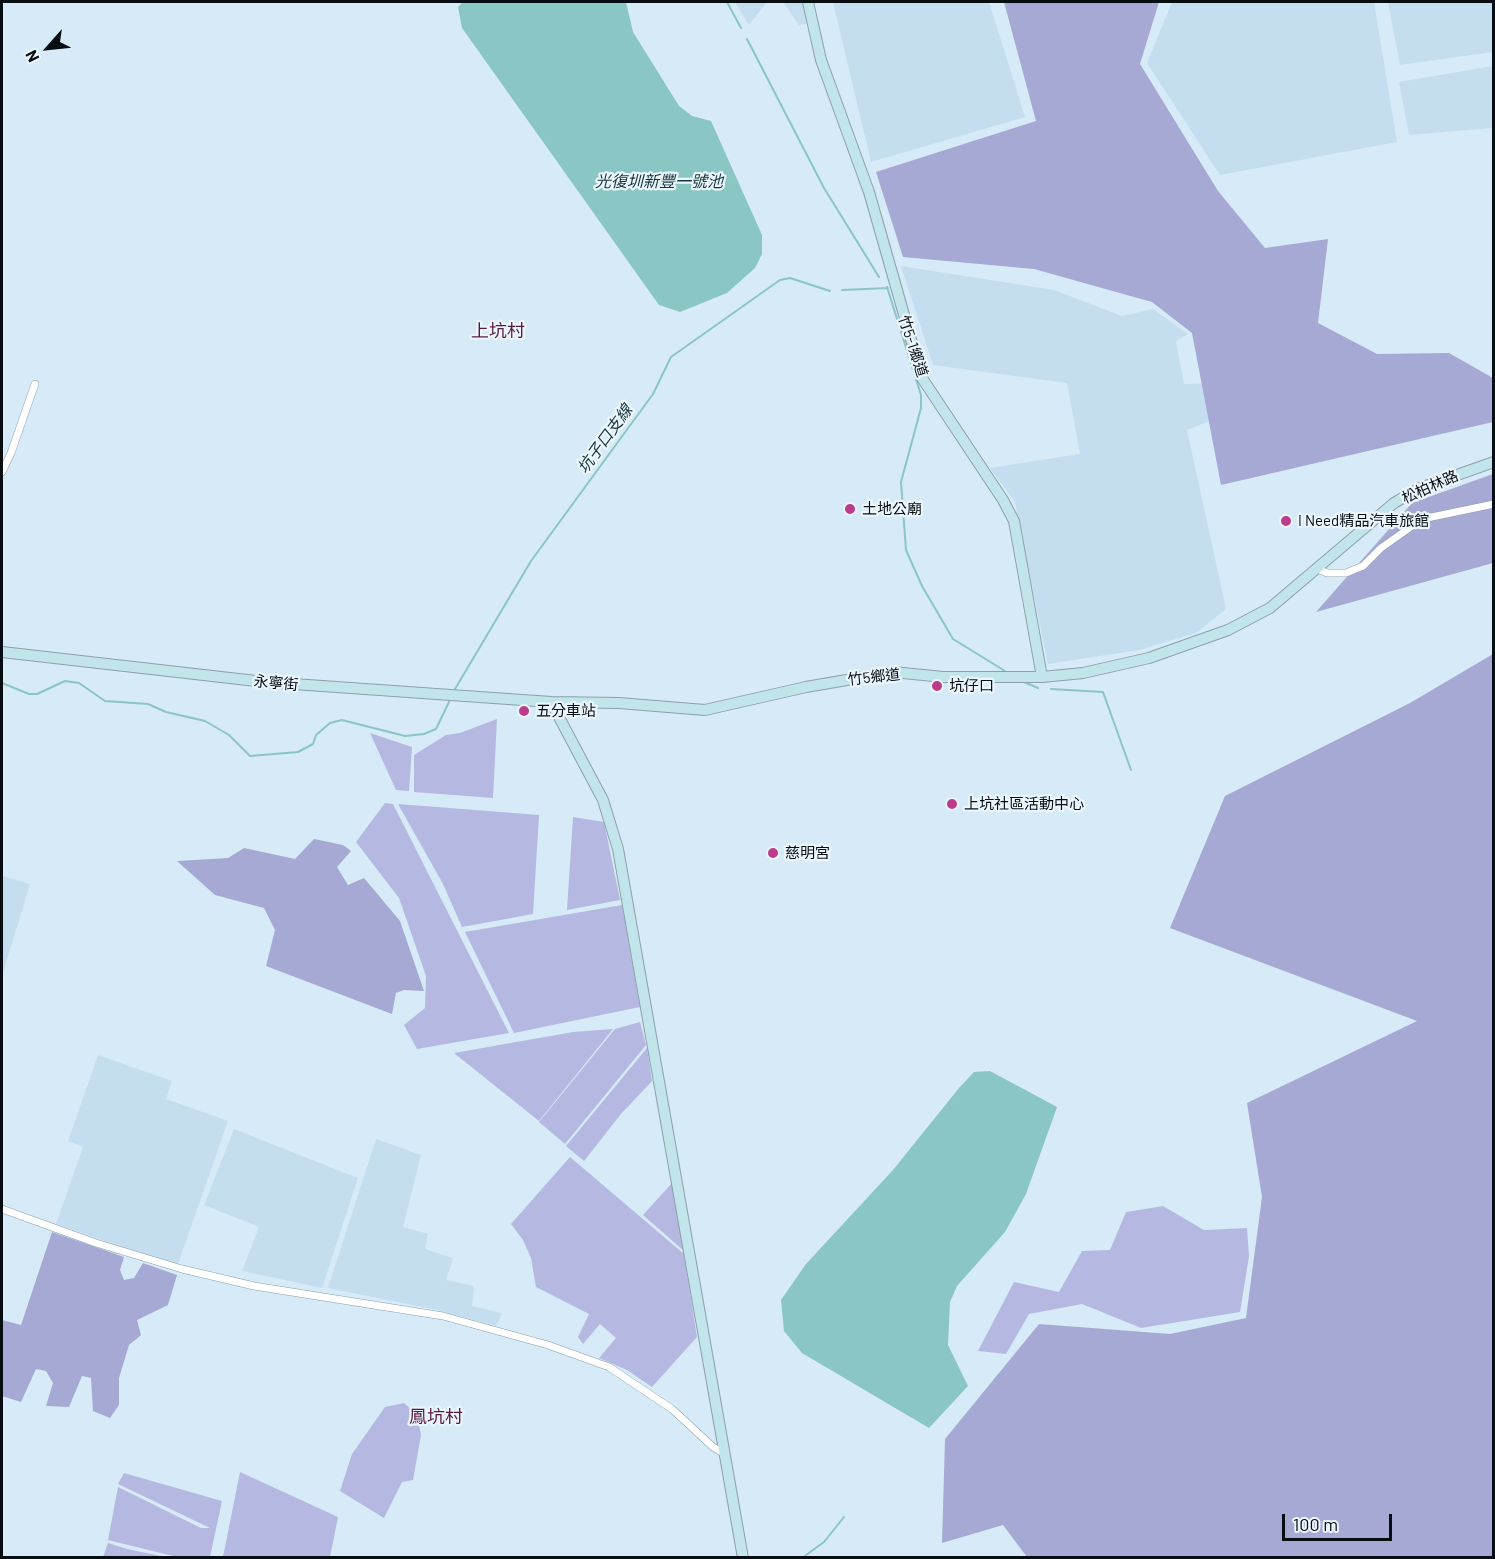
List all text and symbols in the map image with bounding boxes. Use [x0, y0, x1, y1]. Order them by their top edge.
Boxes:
north arrow [18, 18, 78, 78]
text: N [21, 47, 42, 65]
water label: 光復圳新豐一號池 [595, 172, 723, 192]
street label: 竹5-1鄉道 [895, 313, 931, 379]
district label: 上坑村 [471, 320, 525, 342]
water label: 坑子口支線 [574, 401, 636, 477]
street label: 松柏林路 [1399, 467, 1461, 507]
place label: 土地公廟 [862, 500, 922, 518]
marker: 土地公廟 [843, 502, 857, 516]
place label: I Need精品汽車旅館 [1298, 512, 1429, 530]
marker: I Need精品汽車旅館 [1279, 514, 1293, 528]
street label: 竹5鄉道 [847, 665, 901, 689]
street label: 永寧街 [253, 672, 299, 694]
place label: 坑仔口 [949, 677, 994, 695]
marker: 坑仔口 [930, 679, 944, 693]
place label: 五分車站 [536, 702, 596, 720]
marker: 五分車站 [517, 704, 531, 718]
place label: 上坑社區活動中心 [964, 795, 1084, 813]
marker: 上坑社區活動中心 [945, 797, 959, 811]
place label: 慈明宮 [785, 844, 830, 862]
marker: 慈明宮 [766, 846, 780, 860]
district label: 鳳坑村 [409, 1406, 463, 1428]
scale bar [1285, 1502, 1394, 1540]
text: 100 m [1293, 1513, 1338, 1535]

